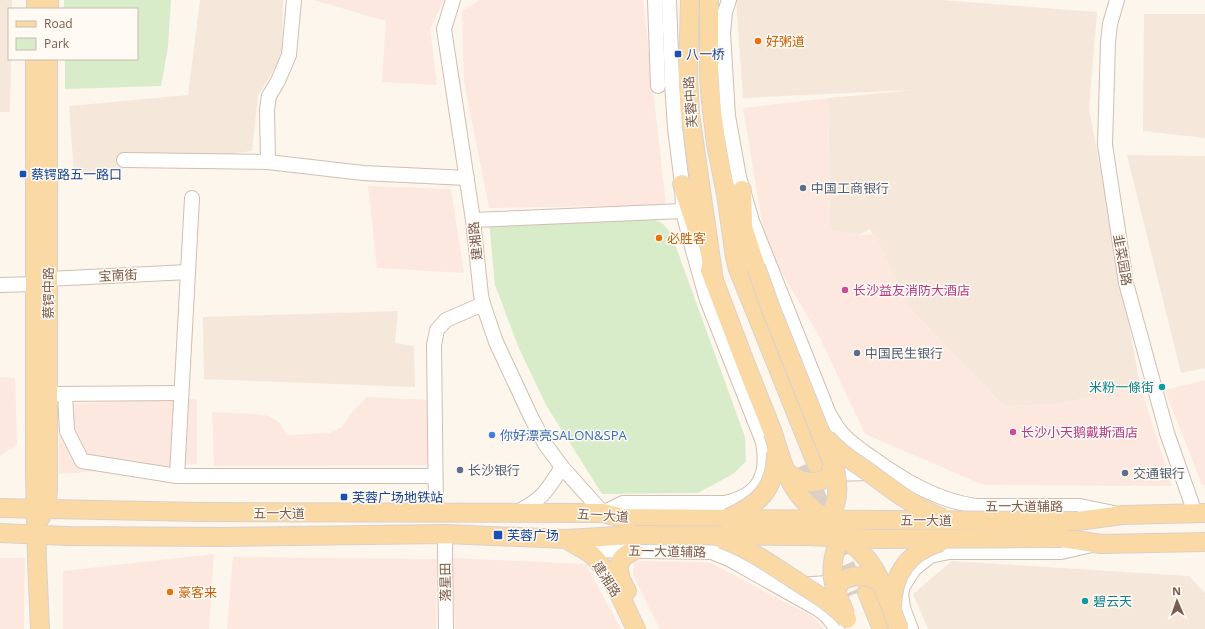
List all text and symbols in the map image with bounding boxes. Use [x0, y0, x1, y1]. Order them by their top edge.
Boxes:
legend [8, 8, 138, 60]
text: Road [44, 15, 73, 32]
place label: 好粥道 [766, 32, 805, 50]
text: Park [44, 35, 70, 52]
marker: 好粥道 [753, 36, 763, 46]
place label: 八一桥 [686, 45, 725, 63]
marker: 八一桥 [673, 49, 683, 59]
street label: 芙蓉中路 [679, 75, 701, 129]
place label: 蔡锷路五一路口 [31, 165, 122, 183]
marker: 蔡锷路五一路口 [18, 169, 28, 179]
place label: 中国工商银行 [811, 179, 889, 197]
marker: 中国工商银行 [798, 183, 808, 193]
street label: 建湘路 [464, 221, 486, 261]
place label: 必胜客 [667, 229, 706, 247]
marker: 必胜客 [654, 233, 664, 243]
street label: 韭菜园路 [1110, 233, 1136, 287]
street label: 宝南街 [98, 265, 138, 285]
street label: 蔡锷中路 [39, 267, 57, 319]
place label: 长沙益友消防大酒店 [853, 281, 970, 299]
marker: 长沙益友消防大酒店 [840, 285, 850, 295]
place label: 中国民生银行 [865, 344, 943, 362]
marker: 中国民生银行 [852, 348, 862, 358]
place label: 米粉一條街 [1089, 378, 1154, 396]
marker: 米粉一條街 [1157, 382, 1167, 392]
place label: 长沙小天鹅戴斯酒店 [1021, 423, 1138, 441]
place label: 你好漂亮SALON&SPA [500, 426, 627, 444]
marker: 长沙小天鹅戴斯酒店 [1008, 427, 1018, 437]
marker: 你好漂亮SALON&SPA [487, 430, 497, 440]
place label: 长沙银行 [468, 461, 520, 479]
place label: 交通银行 [1133, 464, 1185, 482]
marker: 长沙银行 [455, 465, 465, 475]
marker: 交通银行 [1120, 468, 1130, 478]
place label: 芙蓉广场地铁站 [352, 488, 443, 506]
marker: 芙蓉广场地铁站 [339, 492, 349, 502]
street label: 五一大道辅路 [985, 497, 1063, 515]
street label: 五一大道 [253, 504, 305, 522]
street label: 五一大道 [576, 504, 630, 526]
street label: 五一大道 [900, 511, 952, 529]
place label: 芙蓉广场 [507, 526, 559, 544]
marker: 芙蓉广场 [492, 529, 504, 541]
street label: 五一大道辅路 [628, 541, 706, 561]
street label: 建湘路 [589, 558, 625, 600]
street label: 落星田 [436, 562, 454, 602]
north arrow [1157, 581, 1197, 621]
place label: 豪客来 [178, 583, 217, 601]
text: N [1172, 583, 1181, 598]
marker: 豪客来 [165, 587, 175, 597]
place label: 碧云天 [1093, 592, 1132, 610]
marker: 碧云天 [1080, 596, 1090, 606]

